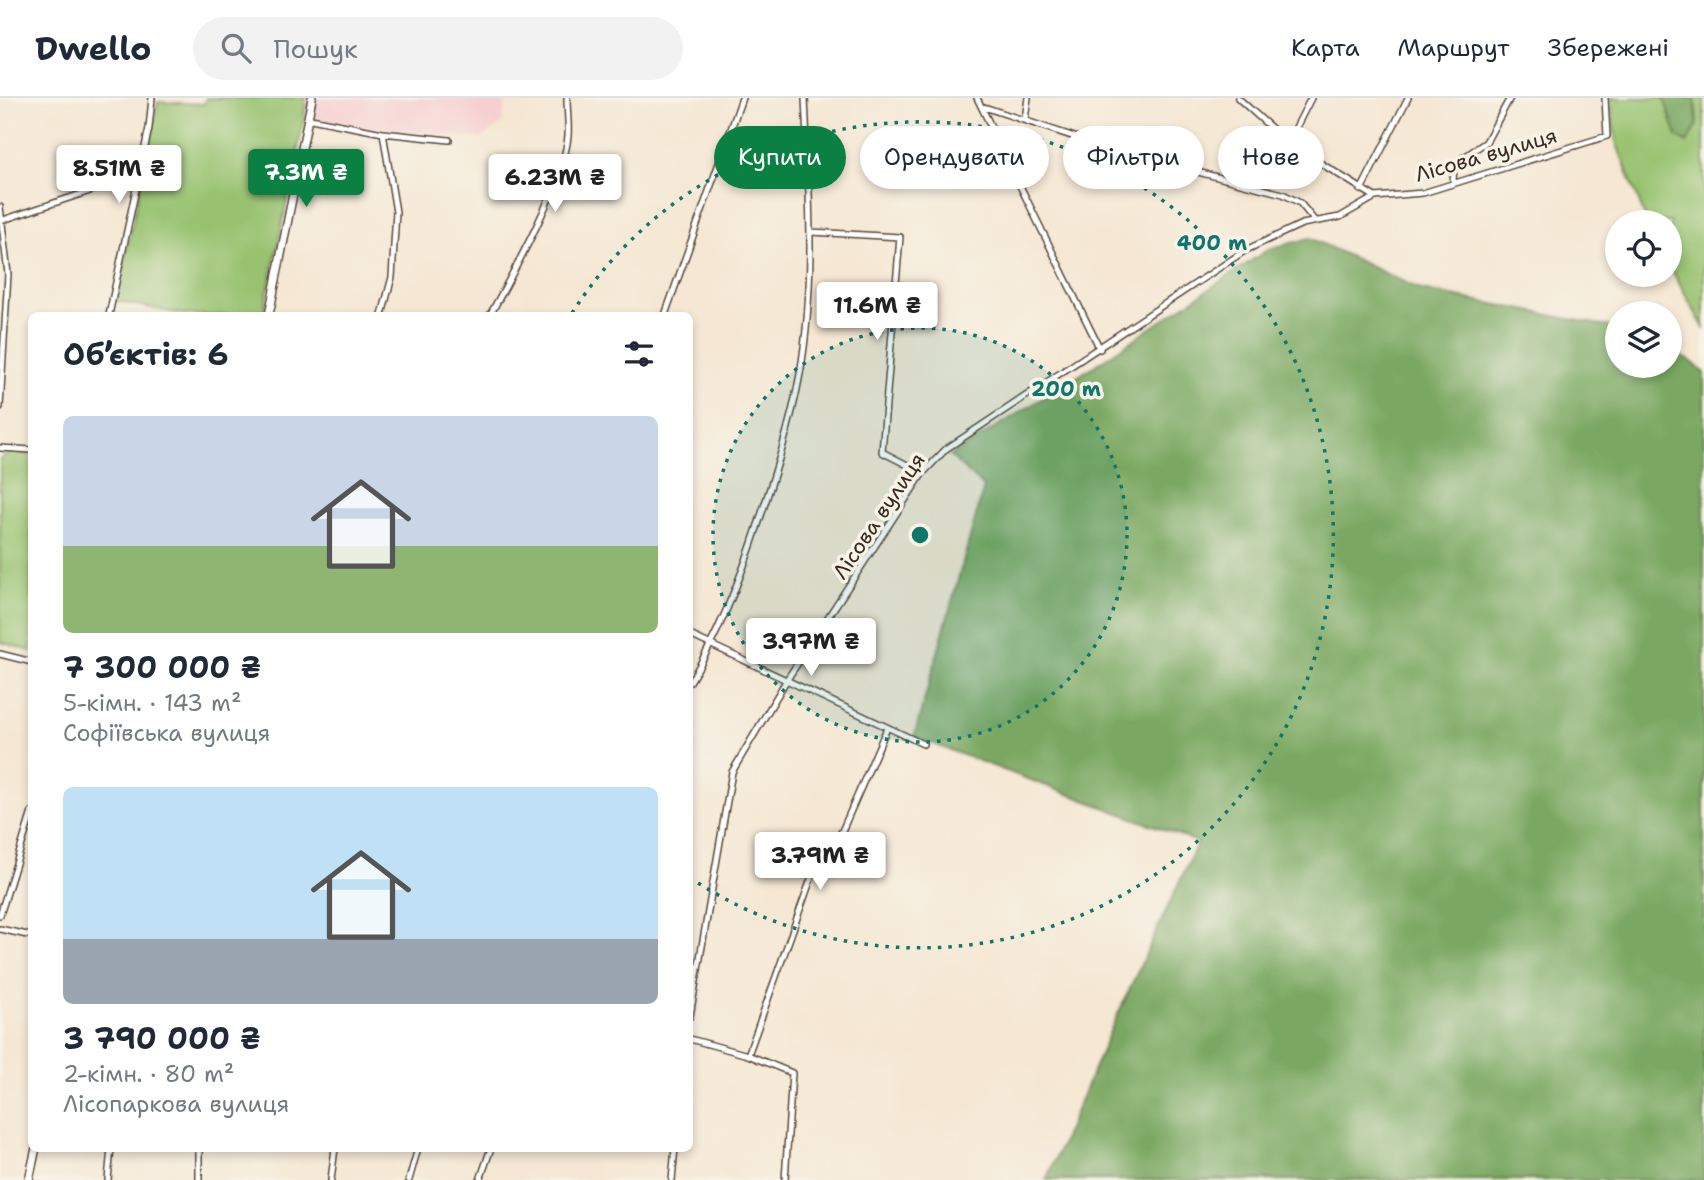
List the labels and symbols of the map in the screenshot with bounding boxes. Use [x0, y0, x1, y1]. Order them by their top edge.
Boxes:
street label: Лісова вулиця [1412, 121, 1560, 189]
pin: 8.51M ₴ [54, 146, 184, 205]
pin: 7.3M ₴ [249, 150, 363, 209]
pin: 6.23M ₴ [490, 155, 620, 214]
text: 400 m [1177, 229, 1247, 257]
pin: 11.6M ₴ [812, 282, 942, 342]
text: 200 m [1031, 375, 1101, 403]
street label: Лісова вулиця [826, 447, 932, 585]
centre of rings [908, 523, 932, 547]
pin: 3.97M ₴ [746, 618, 876, 678]
pin: 3.79M ₴ [755, 832, 885, 892]

